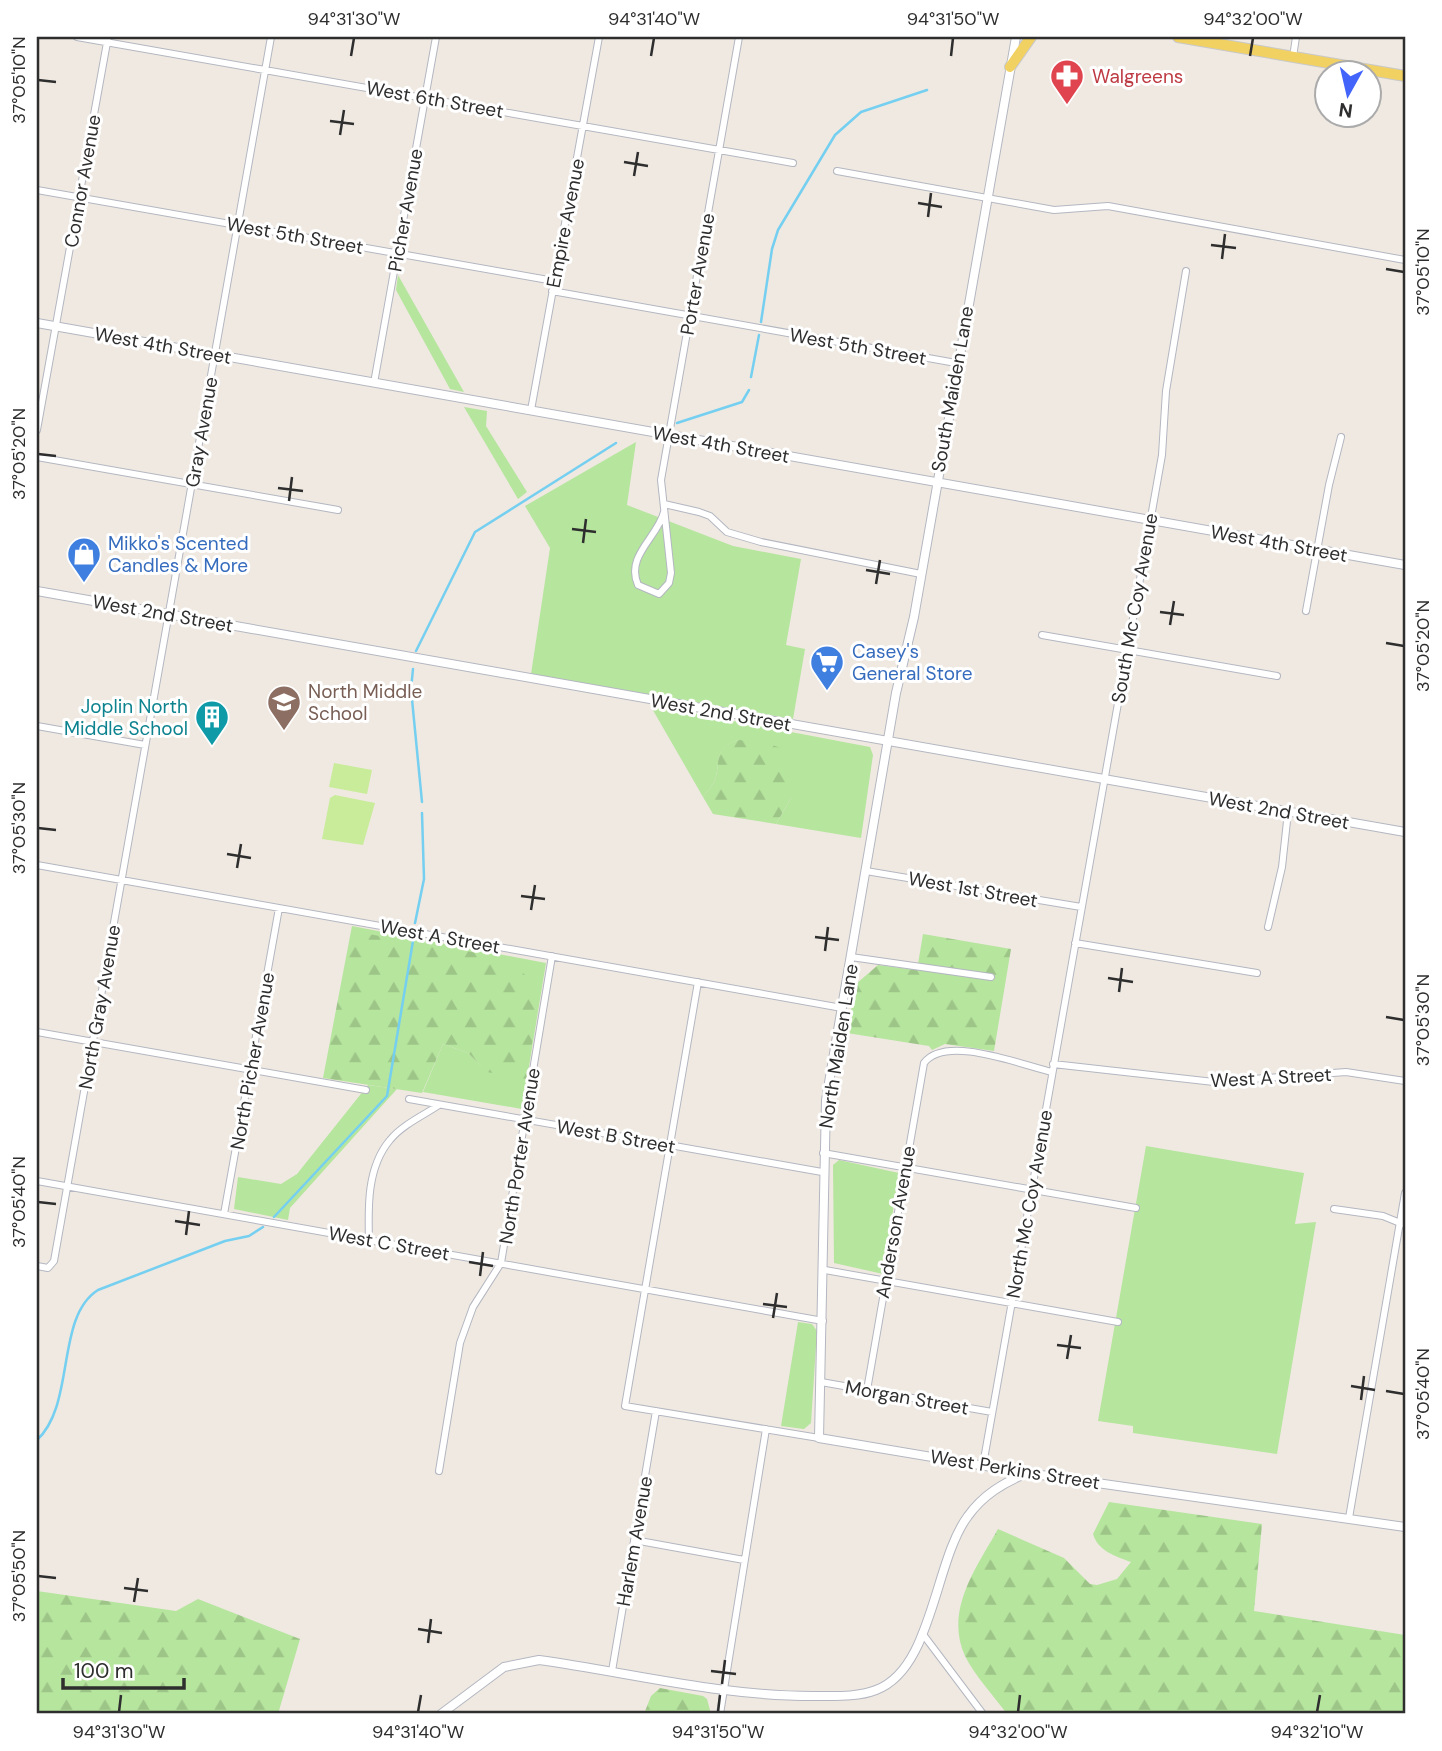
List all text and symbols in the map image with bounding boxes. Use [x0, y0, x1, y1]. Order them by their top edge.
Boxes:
text: 94°31'30"W [308, 7, 400, 31]
text: 94°31'40"W [608, 7, 700, 31]
text: 94°31'50"W [907, 7, 999, 31]
text: 94°32'00"W [1203, 7, 1303, 31]
text: 37°05'10"N [7, 36, 31, 124]
pharmacy icon: Walgreens [1048, 57, 1086, 106]
north arrow [1312, 60, 1382, 130]
place label: Walgreens [1092, 64, 1183, 89]
street label: West 6th Street [364, 75, 506, 124]
text: N [1337, 97, 1354, 124]
street label: Connor Avenue [58, 113, 106, 250]
street label: Picher Avenue [382, 146, 429, 274]
street label: Empire Avenue [541, 156, 590, 290]
street label: West 5th Street [224, 211, 365, 260]
street label: Porter Avenue [674, 211, 721, 337]
text: 37°05'10"N [1411, 228, 1435, 316]
street label: South Maiden Lane [926, 304, 979, 474]
street label: West 4th Street [92, 321, 233, 370]
street label: West 5th Street [787, 322, 928, 371]
street label: Gray Avenue [179, 375, 223, 489]
text: 37°05'20"N [7, 408, 31, 500]
street label: West 4th Street [650, 420, 791, 469]
street label: South Mc Coy Avenue [1105, 511, 1164, 705]
street label: West 4th Street [1208, 519, 1349, 568]
place label: Mikko's Scented Candles & More [108, 531, 249, 578]
shop icon: Mikko's Scented Candles & More [65, 535, 103, 584]
street label: West 2nd Street [91, 589, 235, 638]
text: 37°05'20"N [1411, 600, 1435, 692]
place label: Casey's General Store [852, 639, 972, 686]
supermarket icon: Casey's General Store [808, 643, 846, 692]
place label: North Middle School [308, 679, 422, 726]
school or university icon: North Middle School [265, 683, 303, 732]
street label: West 2nd Street [649, 688, 793, 737]
place label: Joplin North Middle School [64, 694, 188, 741]
building icon: Joplin North Middle School [193, 698, 231, 747]
text: 37°05'30"N [7, 782, 31, 874]
street label: West 2nd Street [1207, 786, 1351, 835]
street label: West 1st Street [906, 866, 1040, 913]
street label: West A Street [378, 914, 502, 959]
street label: North Gray Avenue [73, 923, 126, 1091]
street label: North Maiden Lane [813, 962, 864, 1130]
street label: North Picher Avenue [225, 970, 280, 1152]
text: 37°05'30"N [1411, 974, 1435, 1066]
street label: West A Street [1210, 1062, 1332, 1093]
street label: North Porter Avenue [493, 1066, 546, 1246]
street label: North Mc Coy Avenue [1001, 1108, 1058, 1300]
street label: West B Street [555, 1114, 677, 1159]
street label: Anderson Avenue [870, 1144, 921, 1300]
text: 37°05'40"N [7, 1156, 31, 1248]
street label: West C Street [326, 1221, 451, 1266]
text: 37°05'40"N [1411, 1348, 1435, 1440]
street label: Morgan Street [843, 1374, 971, 1421]
street label: West Perkins Street [928, 1444, 1102, 1495]
street label: Harlem Avenue [611, 1474, 658, 1608]
text: 37°05'50"N [7, 1530, 31, 1622]
scale bar [63, 1646, 184, 1690]
text: 100 m [74, 1657, 134, 1685]
text: 94°31'30"W [73, 1720, 165, 1744]
text: 94°31'40"W [372, 1720, 464, 1744]
text: 94°31'50"W [672, 1720, 764, 1744]
text: 94°32'00"W [968, 1720, 1068, 1744]
text: 94°32'10"W [1271, 1720, 1363, 1744]

